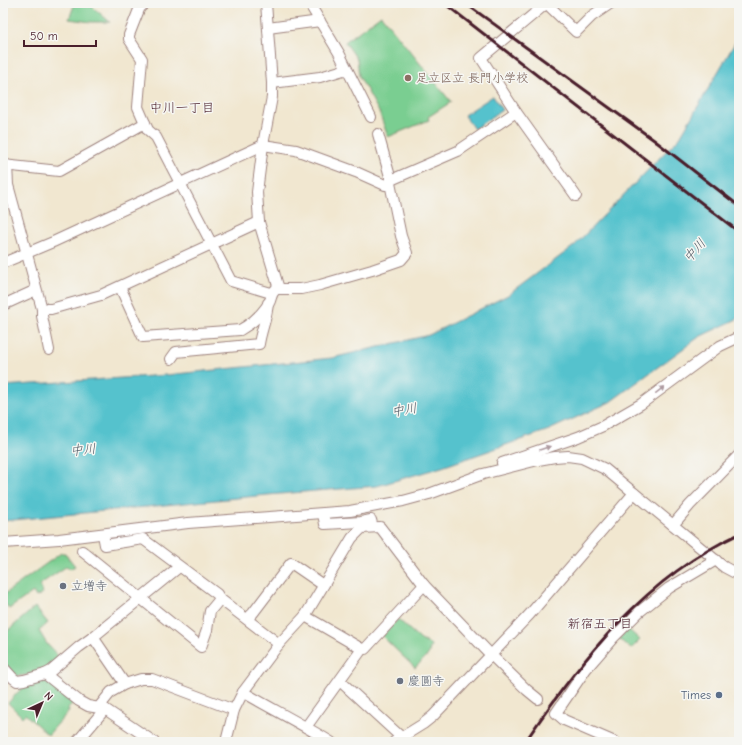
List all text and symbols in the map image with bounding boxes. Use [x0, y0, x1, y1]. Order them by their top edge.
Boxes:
scale bar [24, 22, 96, 48]
text: 50 m [30, 29, 58, 43]
place label: 足立区立 長門小学校 [416, 71, 528, 85]
marker: 足立区立 長門小学校 [403, 73, 413, 83]
district label: 中川一丁目 [149, 100, 215, 115]
water label: 中川 [680, 236, 709, 265]
one-way arrow [655, 386, 666, 394]
water label: 中川 [390, 400, 418, 419]
water label: 中川 [69, 441, 97, 458]
one-way arrow [539, 445, 551, 451]
place label: 立増寺 [71, 579, 107, 593]
marker: 立増寺 [58, 581, 68, 591]
district label: 新宿五丁目 [567, 616, 633, 631]
place label: 慶圓寺 [408, 674, 444, 688]
marker: 慶圓寺 [395, 676, 405, 686]
north arrow [22, 683, 62, 723]
place label: Times [681, 688, 711, 702]
text: N [41, 689, 56, 703]
marker: Times [714, 690, 724, 700]

